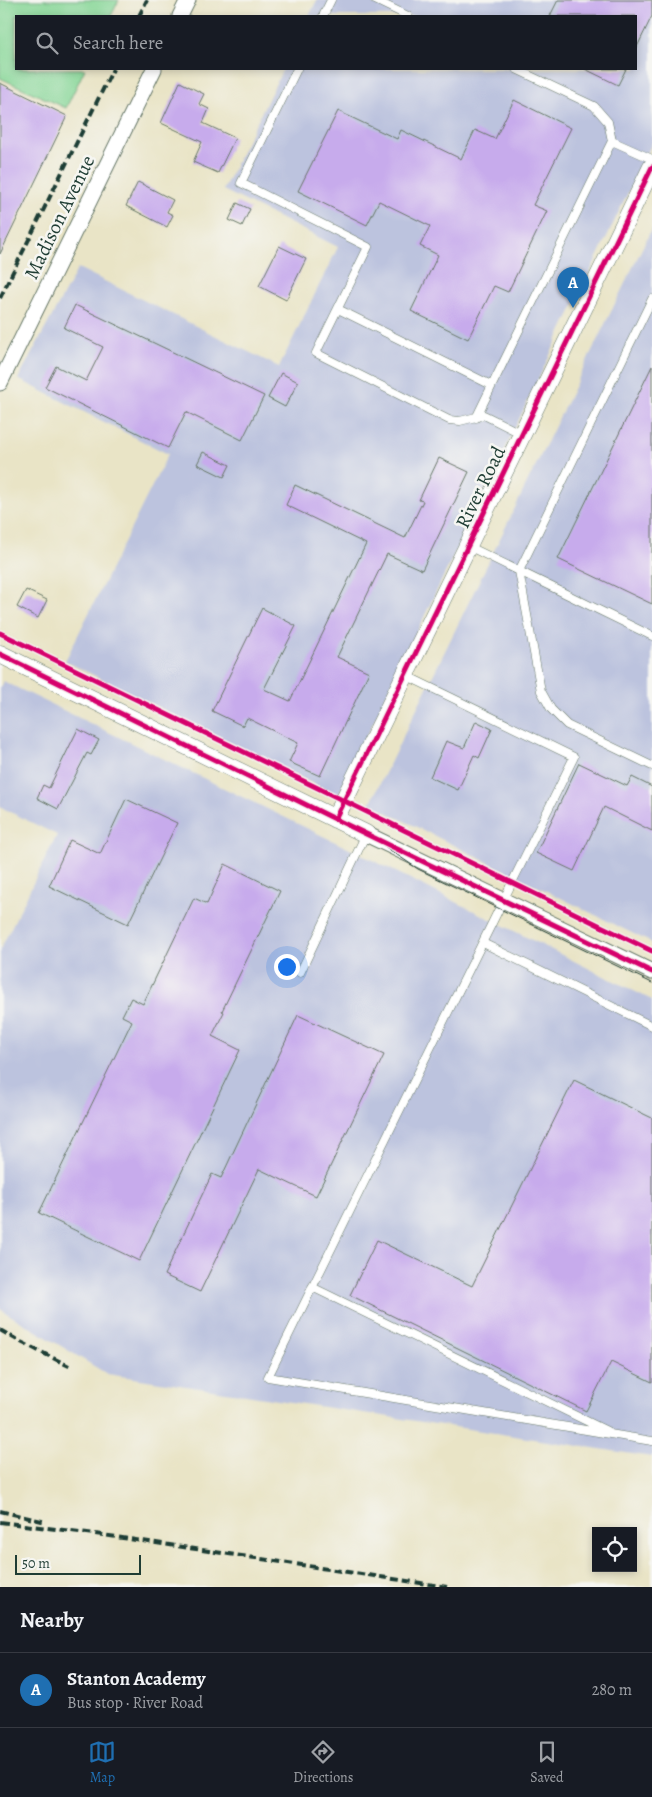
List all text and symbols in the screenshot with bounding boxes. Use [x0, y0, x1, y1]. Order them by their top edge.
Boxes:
search box [15, 15, 637, 70]
icon: search [33, 29, 61, 57]
text: Search here [73, 30, 163, 56]
street label: Madison Avenue [18, 151, 101, 284]
pin: A [557, 267, 589, 308]
street label: River Road [449, 441, 512, 533]
your location [274, 954, 300, 980]
map controls [592, 1527, 637, 1572]
button: locate [592, 1527, 637, 1572]
scale bar [15, 1552, 141, 1575]
text: 50 m [22, 1554, 50, 1573]
text: Nearby [20, 1606, 83, 1634]
text: Stanton Academy [67, 1666, 206, 1692]
text: A [31, 1679, 41, 1701]
text: 280 m [592, 1679, 632, 1701]
text: Bus stop · River Road [67, 1692, 203, 1714]
tab: Map [88, 1738, 116, 1787]
tab: Directions [293, 1738, 353, 1787]
tab: Saved [530, 1738, 564, 1787]

